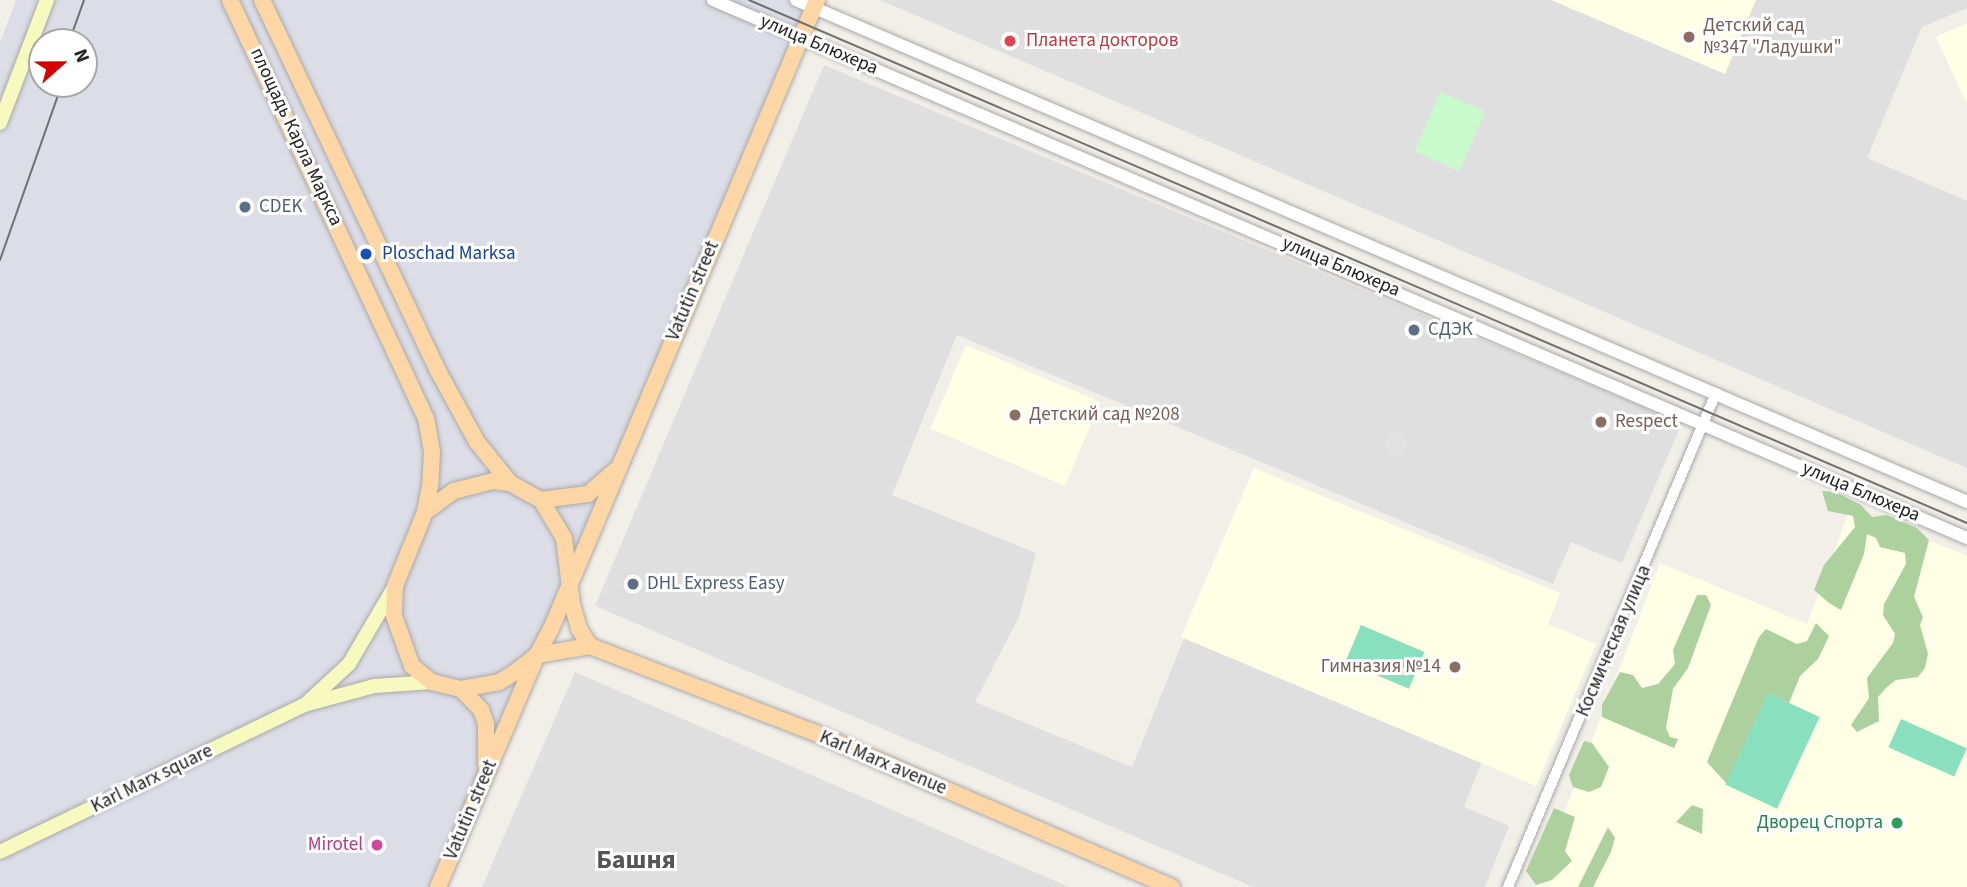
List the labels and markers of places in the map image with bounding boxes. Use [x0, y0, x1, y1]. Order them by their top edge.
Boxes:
place label: Детский сад №347 "Ладушки" [1703, 15, 1841, 59]
marker: Детский сад №347 "Ладушки" [1681, 29, 1697, 45]
place label: Планета докторов [1026, 30, 1178, 52]
marker: Планета докторов [1000, 31, 1020, 51]
place label: CDEK [259, 196, 303, 218]
marker: CDEK [237, 199, 253, 215]
place label: Ploschad Marksa [382, 243, 516, 265]
marker: Ploschad Marksa [356, 244, 376, 264]
place label: СДЭК [1428, 319, 1473, 341]
marker: СДЭК [1406, 322, 1422, 338]
place label: Детский сад №208 [1029, 404, 1180, 426]
marker: Детский сад №208 [1007, 407, 1023, 423]
place label: Respect [1615, 411, 1678, 433]
marker: Respect [1593, 414, 1609, 430]
place label: DHL Express Easy [647, 573, 785, 595]
marker: DHL Express Easy [625, 576, 641, 592]
place label: Гимназия №14 [1321, 656, 1441, 678]
marker: Гимназия №14 [1447, 659, 1463, 675]
place label: Дворец Спорта [1757, 812, 1883, 834]
marker: Дворец Спорта [1889, 815, 1905, 831]
place label: Mirotel [308, 834, 363, 856]
marker: Mirotel [369, 837, 385, 853]

